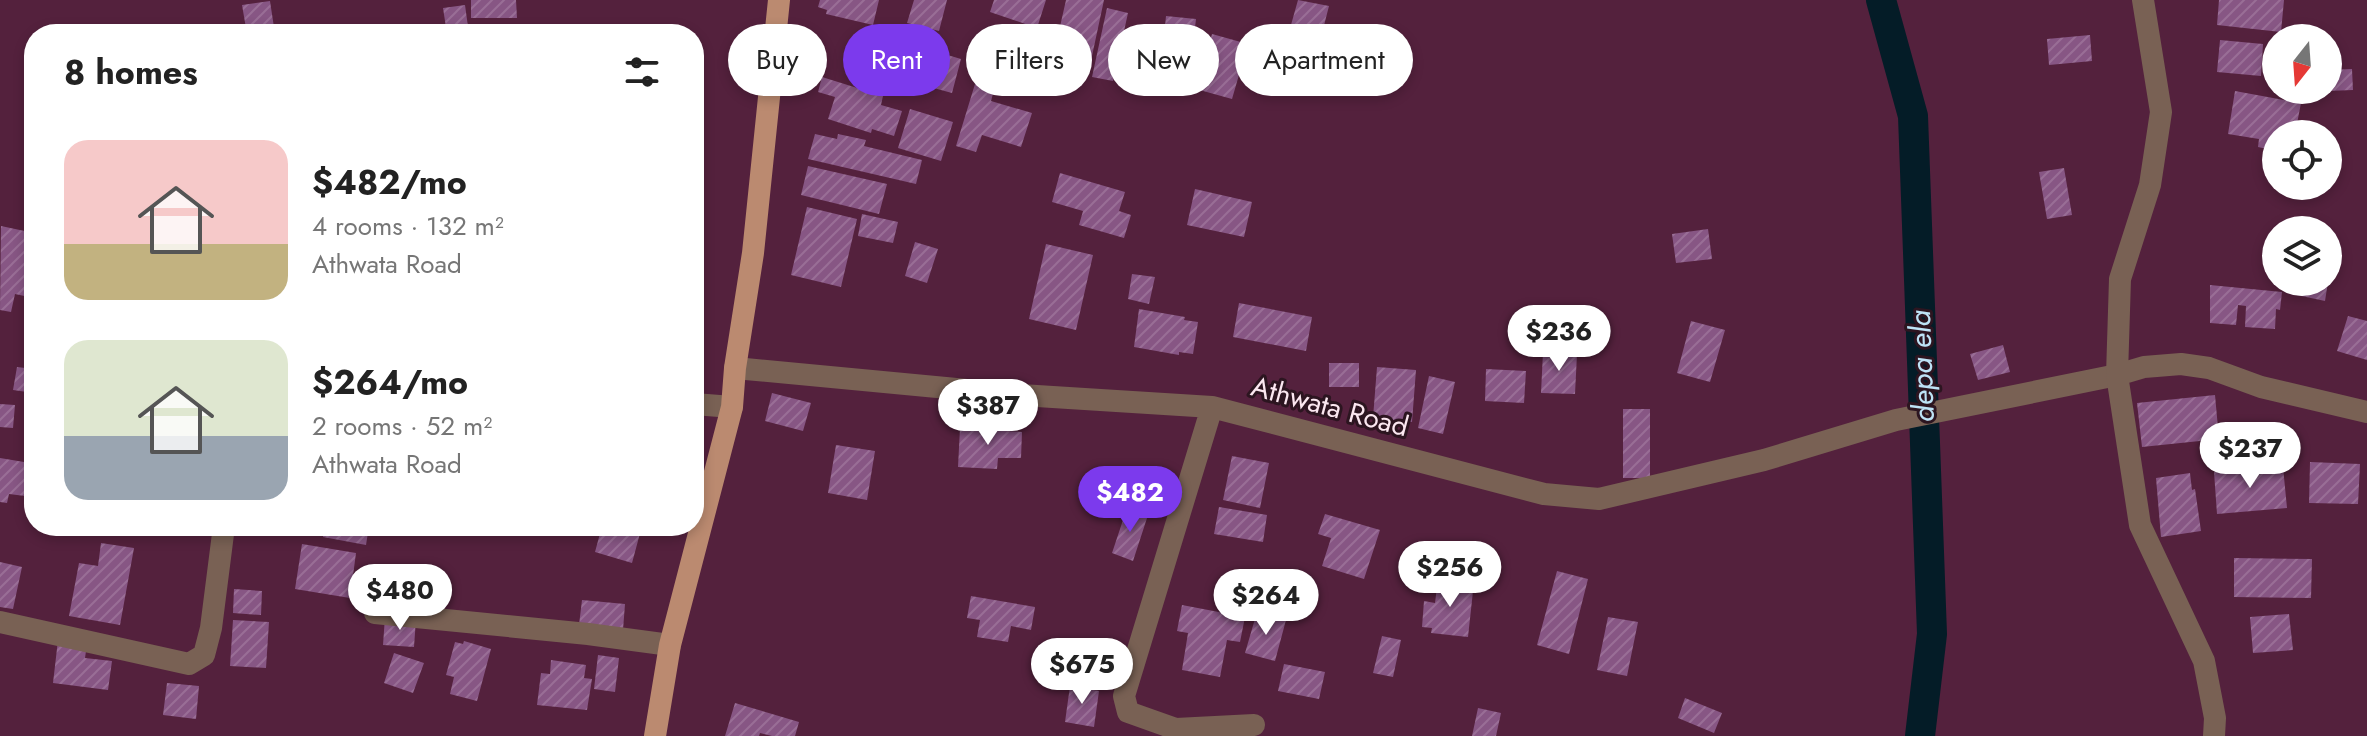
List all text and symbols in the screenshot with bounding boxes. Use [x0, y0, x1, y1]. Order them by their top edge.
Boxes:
chip: Buy [728, 24, 827, 96]
chip: Rent [843, 24, 950, 96]
chip: Filters [966, 24, 1092, 96]
chip: New [1108, 24, 1219, 96]
chip: Apartment [1235, 24, 1413, 96]
north arrow [2262, 24, 2342, 104]
map controls [2262, 24, 2342, 296]
text: 8 homes [64, 48, 198, 97]
icon: filters [620, 50, 664, 94]
button: locate [2262, 120, 2342, 200]
text: $482/mo [312, 158, 467, 207]
icon: home [128, 172, 224, 268]
text: 4 rooms · 132 m² [312, 207, 504, 245]
button: layers [2262, 216, 2342, 296]
text: Athwata Road [312, 245, 462, 283]
pin: $236 [1512, 305, 1606, 373]
water label: depa ela [1898, 309, 1945, 423]
text: $236 [1526, 312, 1592, 350]
text: $264/mo [312, 358, 468, 407]
street label: Athwata Road [1247, 366, 1413, 447]
icon: home [128, 372, 224, 468]
pin: $387 [941, 379, 1035, 447]
text: $387 [956, 386, 1020, 424]
text: 2 rooms · 52 m² [312, 407, 492, 445]
pin: $237 [2203, 422, 2297, 490]
text: $237 [2218, 429, 2282, 467]
text: Athwata Road [312, 445, 462, 483]
pin: $482 [1083, 466, 1177, 534]
text: $482 [1096, 473, 1164, 511]
pin: $256 [1403, 541, 1497, 609]
text: $256 [1416, 548, 1484, 586]
pin: $480 [353, 564, 447, 632]
pin: $264 [1219, 569, 1313, 637]
text: $480 [366, 571, 434, 609]
text: $264 [1232, 576, 1300, 614]
pin: $675 [1035, 638, 1129, 706]
text: $675 [1049, 645, 1115, 683]

